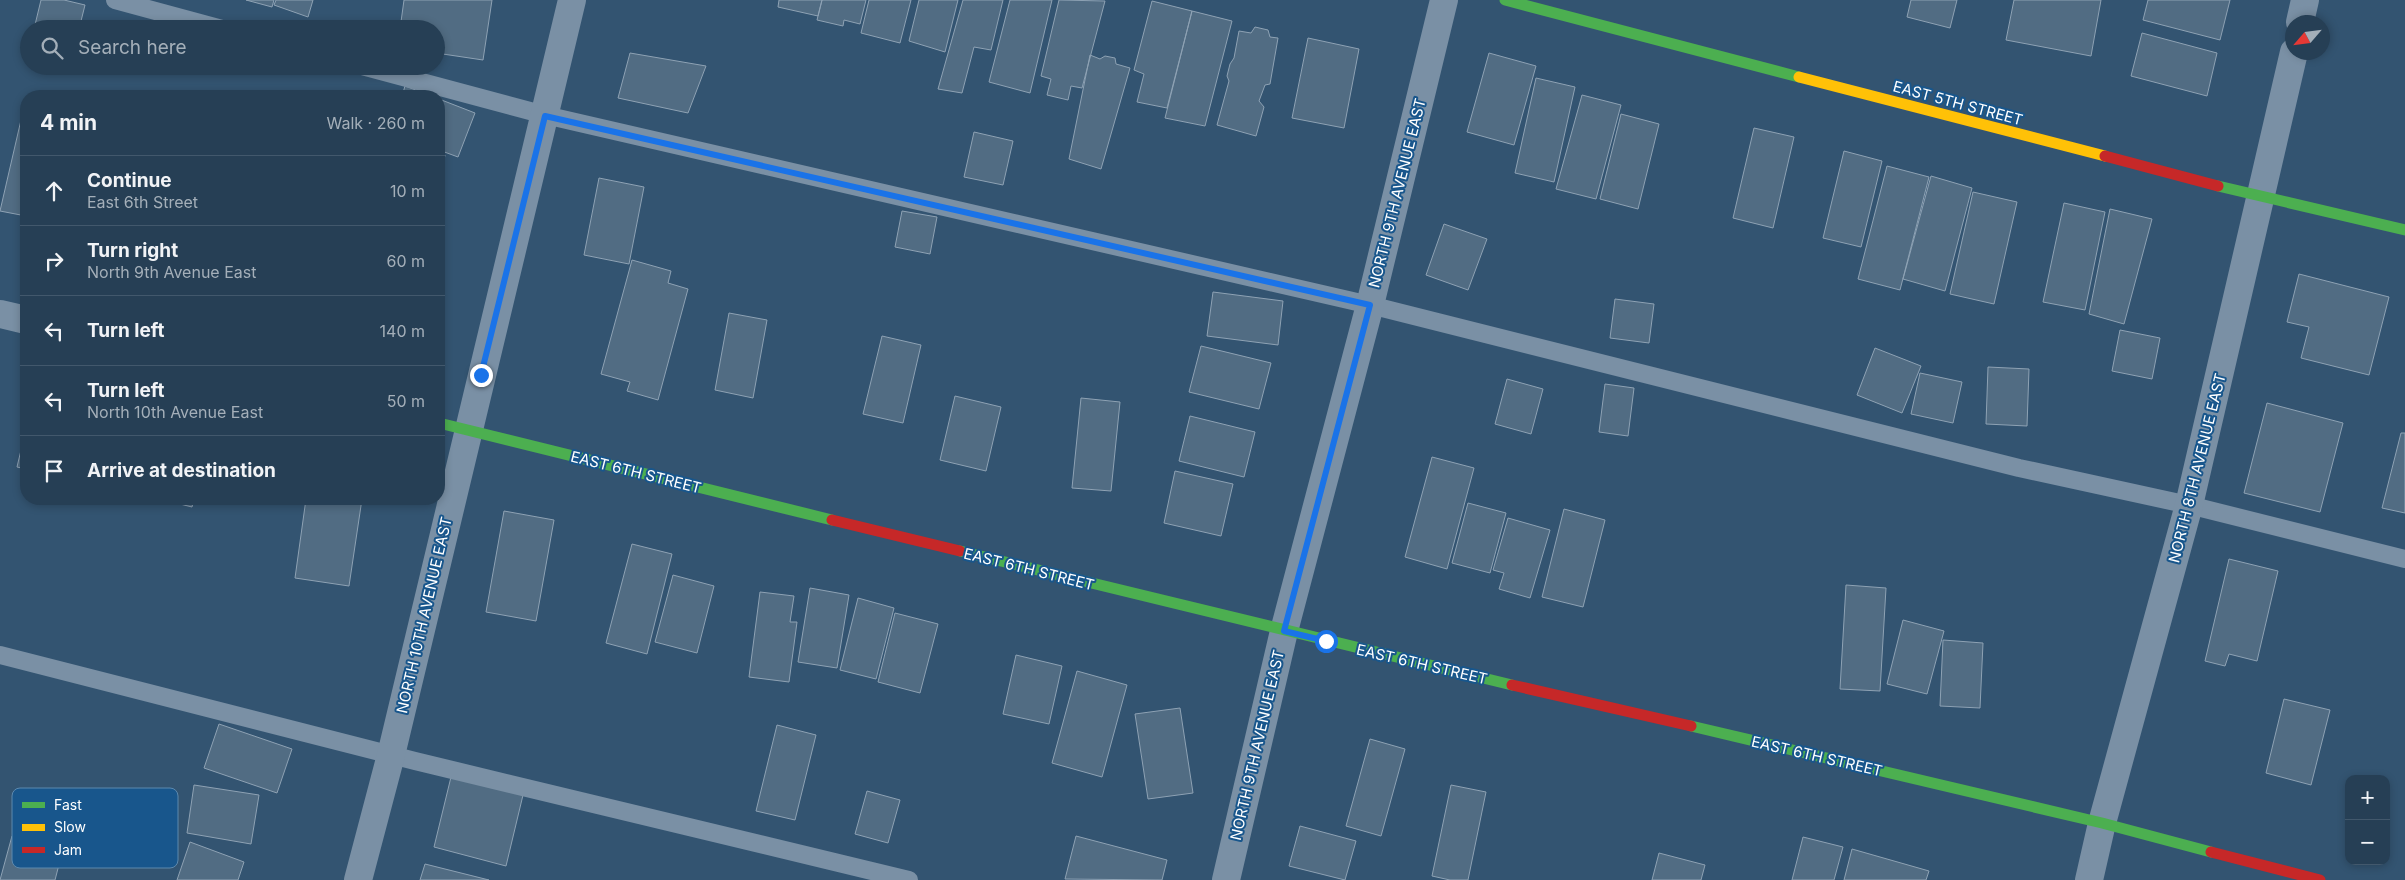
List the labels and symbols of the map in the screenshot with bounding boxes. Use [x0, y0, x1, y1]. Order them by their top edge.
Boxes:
north arrow [2285, 15, 2330, 60]
street label: EAST 5TH STREET [1891, 77, 2025, 129]
street label: NORTH 9TH AVENUE EAST [1364, 96, 1430, 290]
route end [470, 364, 493, 387]
street label: NORTH 8TH AVENUE EAST [2164, 371, 2230, 565]
street label: EAST 6TH STREET [569, 447, 703, 497]
street label: NORTH 10TH AVENUE EAST [392, 515, 456, 715]
street label: EAST 6TH STREET [962, 544, 1096, 594]
route start [1315, 630, 1338, 653]
street label: EAST 6TH STREET [1355, 640, 1489, 688]
street label: NORTH 9TH AVENUE EAST [1226, 648, 1288, 842]
street label: EAST 6TH STREET [1750, 732, 1884, 780]
legend [12, 788, 178, 868]
text: Fast [54, 796, 82, 813]
text: Slow [54, 818, 86, 835]
text: Jam [54, 841, 82, 858]

